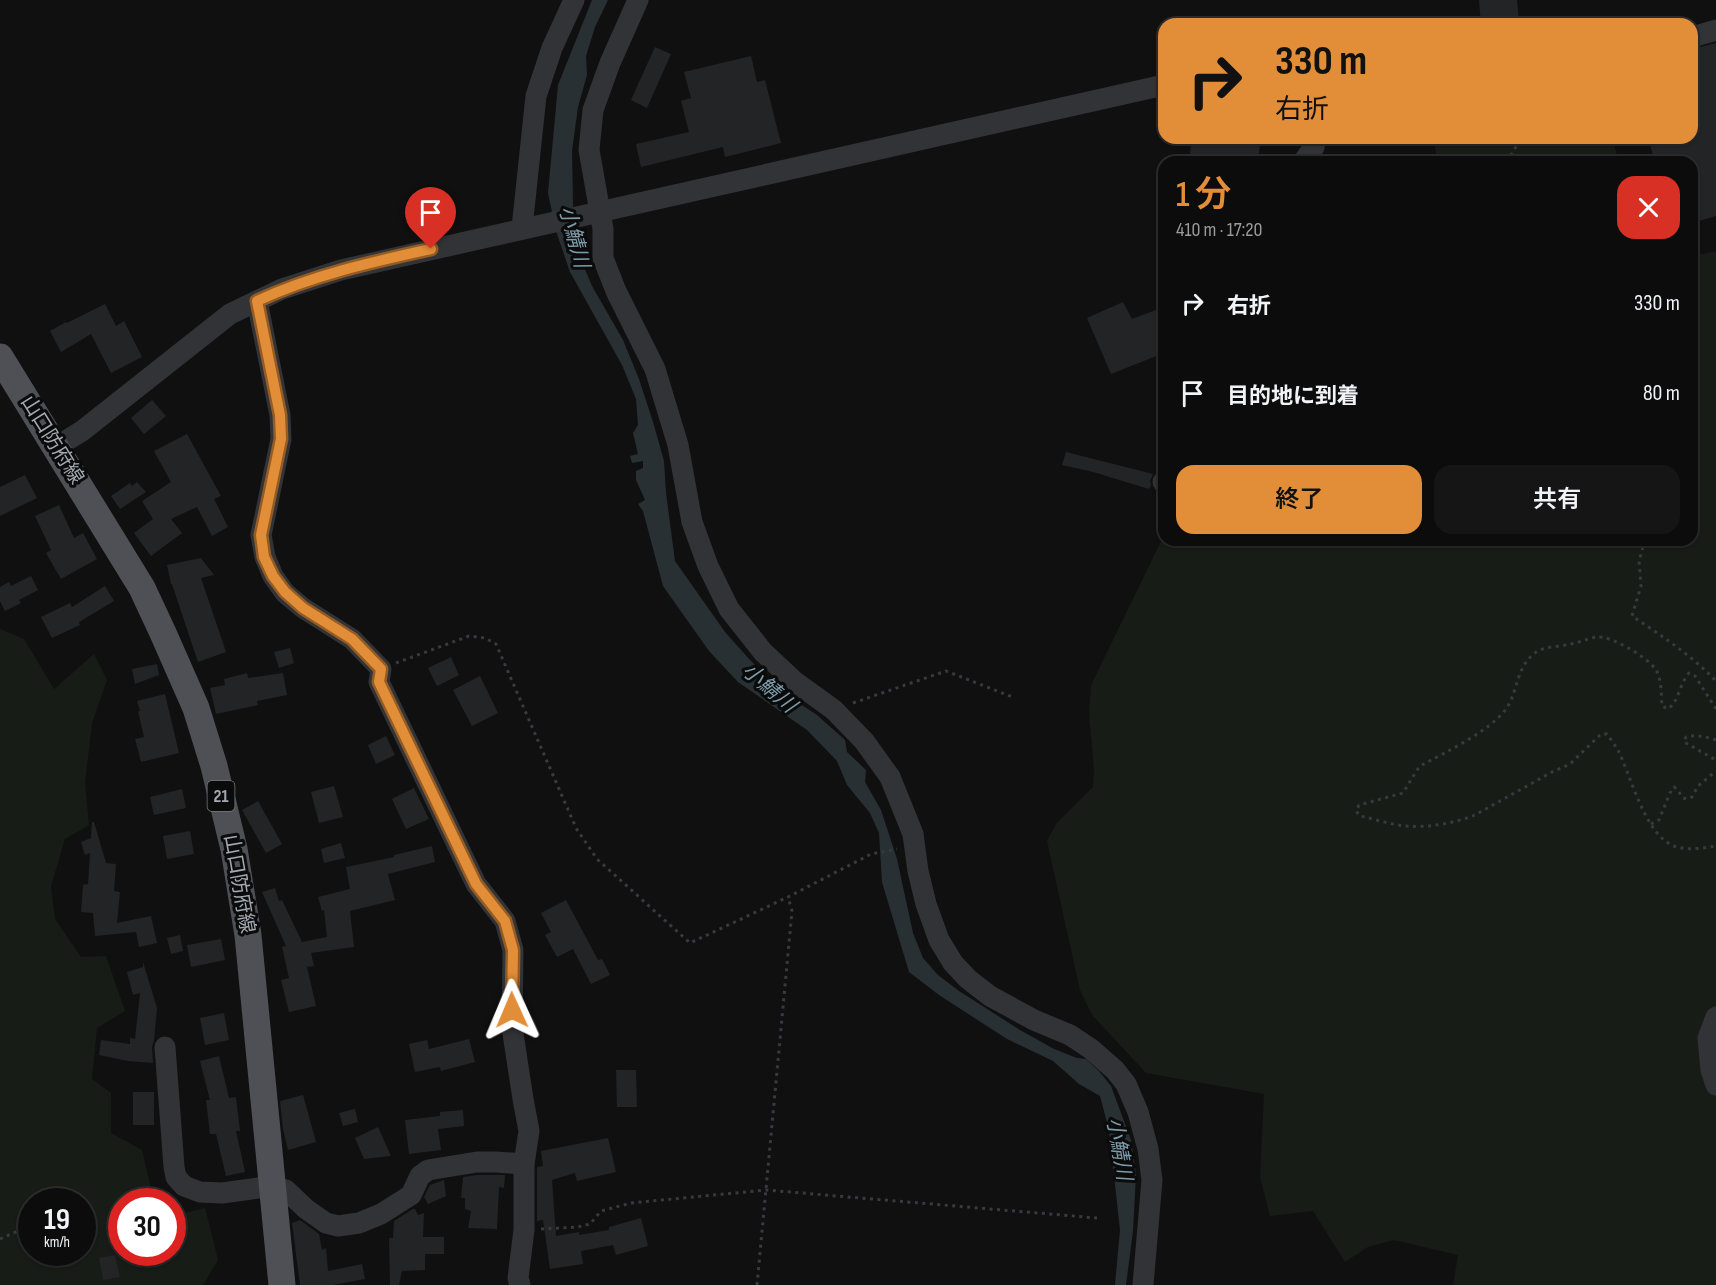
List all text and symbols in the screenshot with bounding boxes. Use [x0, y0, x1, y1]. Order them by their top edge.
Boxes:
text: 330 m [1275, 36, 1367, 87]
icon: right [1176, 42, 1254, 120]
text: 右折 [1275, 94, 1329, 126]
text: 1 分 [1176, 174, 1231, 217]
button: close [1617, 176, 1680, 239]
pin [405, 187, 456, 249]
icon: arrive [414, 196, 447, 229]
water label: 小鯖川 [554, 203, 595, 273]
text: 410 m · 17:20 [1176, 218, 1262, 242]
icon: right [1176, 287, 1209, 320]
text: 330 m [1634, 290, 1680, 317]
text: 右折 [1227, 293, 1271, 320]
icon: arrive [1176, 377, 1209, 410]
text: 80 m [1643, 380, 1680, 407]
text: 目的地に到着 [1227, 383, 1359, 410]
street label: 山口防府線 [15, 391, 89, 489]
button: 終了 [1176, 465, 1422, 534]
button: 共有 [1434, 465, 1680, 534]
water label: 小鯖川 [737, 658, 802, 719]
road number: 21 [208, 781, 234, 811]
street label: 山口防府線 [218, 833, 260, 935]
position arrow [480, 978, 544, 1042]
water label: 小鯖川 [1101, 1116, 1137, 1184]
speed limit sign: 30 [108, 1188, 186, 1266]
text: 19 [44, 1202, 70, 1238]
text: km/h [44, 1233, 70, 1252]

